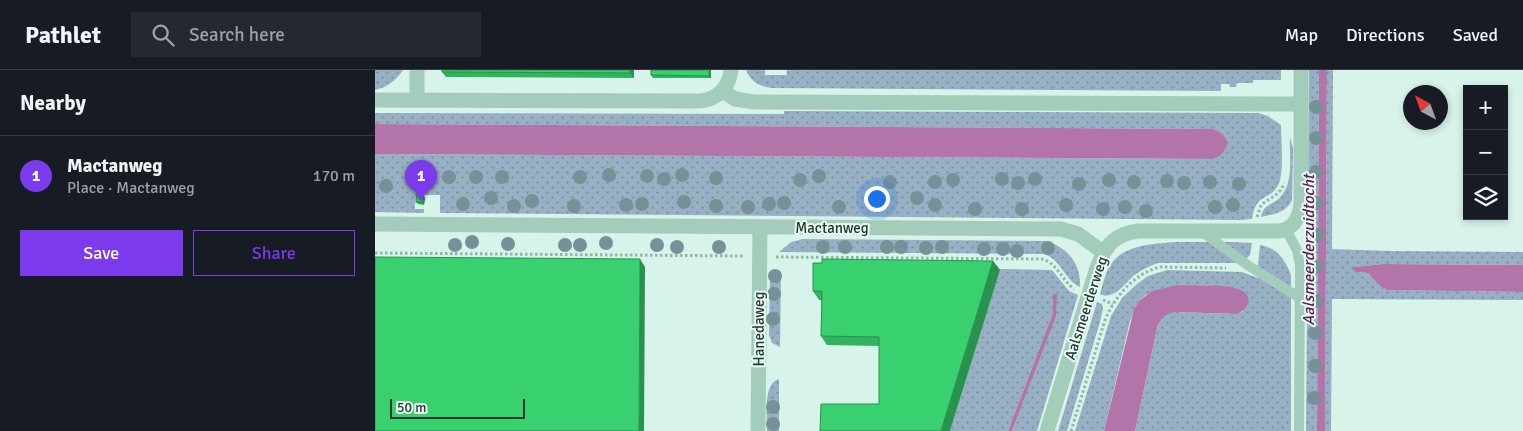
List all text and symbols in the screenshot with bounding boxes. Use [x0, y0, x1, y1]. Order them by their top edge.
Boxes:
search box [131, 12, 481, 57]
text: Pathlet [25, 20, 101, 50]
icon: search [149, 21, 177, 49]
text: Search here [189, 23, 285, 47]
text: Map [1285, 24, 1318, 46]
text: Directions [1346, 24, 1425, 46]
text: Saved [1453, 24, 1498, 46]
north arrow [1403, 85, 1448, 130]
map controls [1463, 85, 1508, 220]
button: + [1463, 85, 1508, 130]
text: Nearby [20, 90, 86, 116]
button: − [1463, 130, 1508, 175]
text: Mactanweg [67, 154, 162, 178]
pin: 1 [405, 160, 437, 201]
text: 1 [32, 166, 40, 186]
text: 170 m [313, 166, 355, 186]
water label: Aalsmeerderzuidtocht [1299, 172, 1319, 325]
button: layers [1463, 175, 1508, 220]
text: Place · Mactanweg [67, 178, 195, 198]
your location [864, 186, 890, 212]
street label: Mactanweg [795, 219, 869, 237]
button: Save [20, 230, 183, 276]
button: Share [193, 230, 355, 276]
street label: Aalsmeerderweg [1061, 254, 1111, 362]
street label: Hanedaweg [750, 291, 768, 366]
scale bar [390, 396, 525, 419]
text: 50 m [397, 399, 426, 416]

